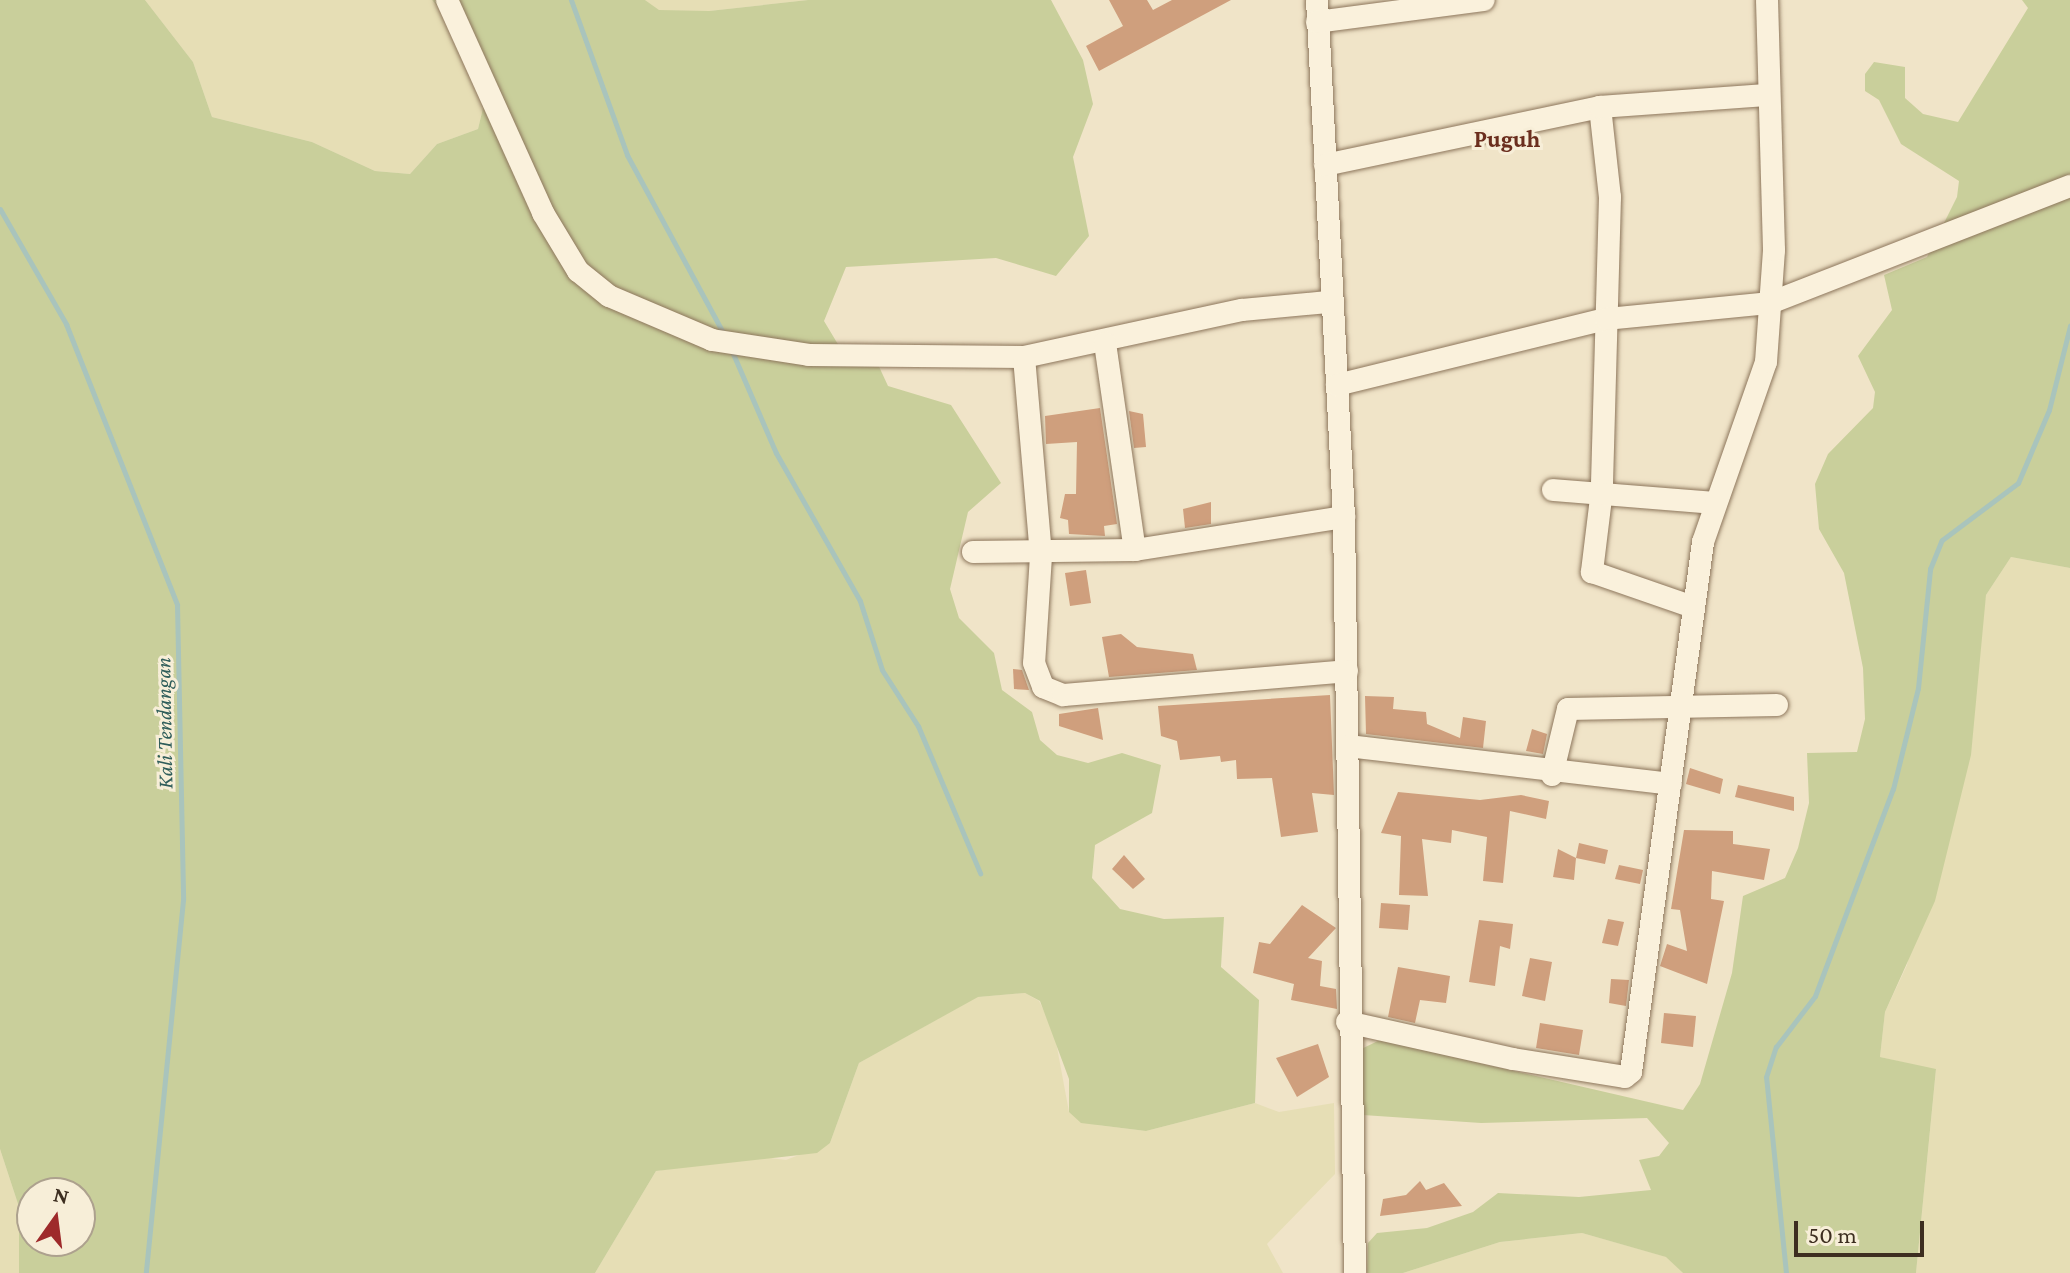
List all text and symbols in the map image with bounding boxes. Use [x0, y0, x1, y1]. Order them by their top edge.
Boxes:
district label: Puguh [1474, 125, 1540, 153]
water label: Kali Tendangan [150, 657, 178, 789]
north arrow [16, 1177, 96, 1257]
text: N [51, 1181, 72, 1209]
scale bar [1798, 1205, 1928, 1255]
text: 50 m [1808, 1221, 1857, 1248]

